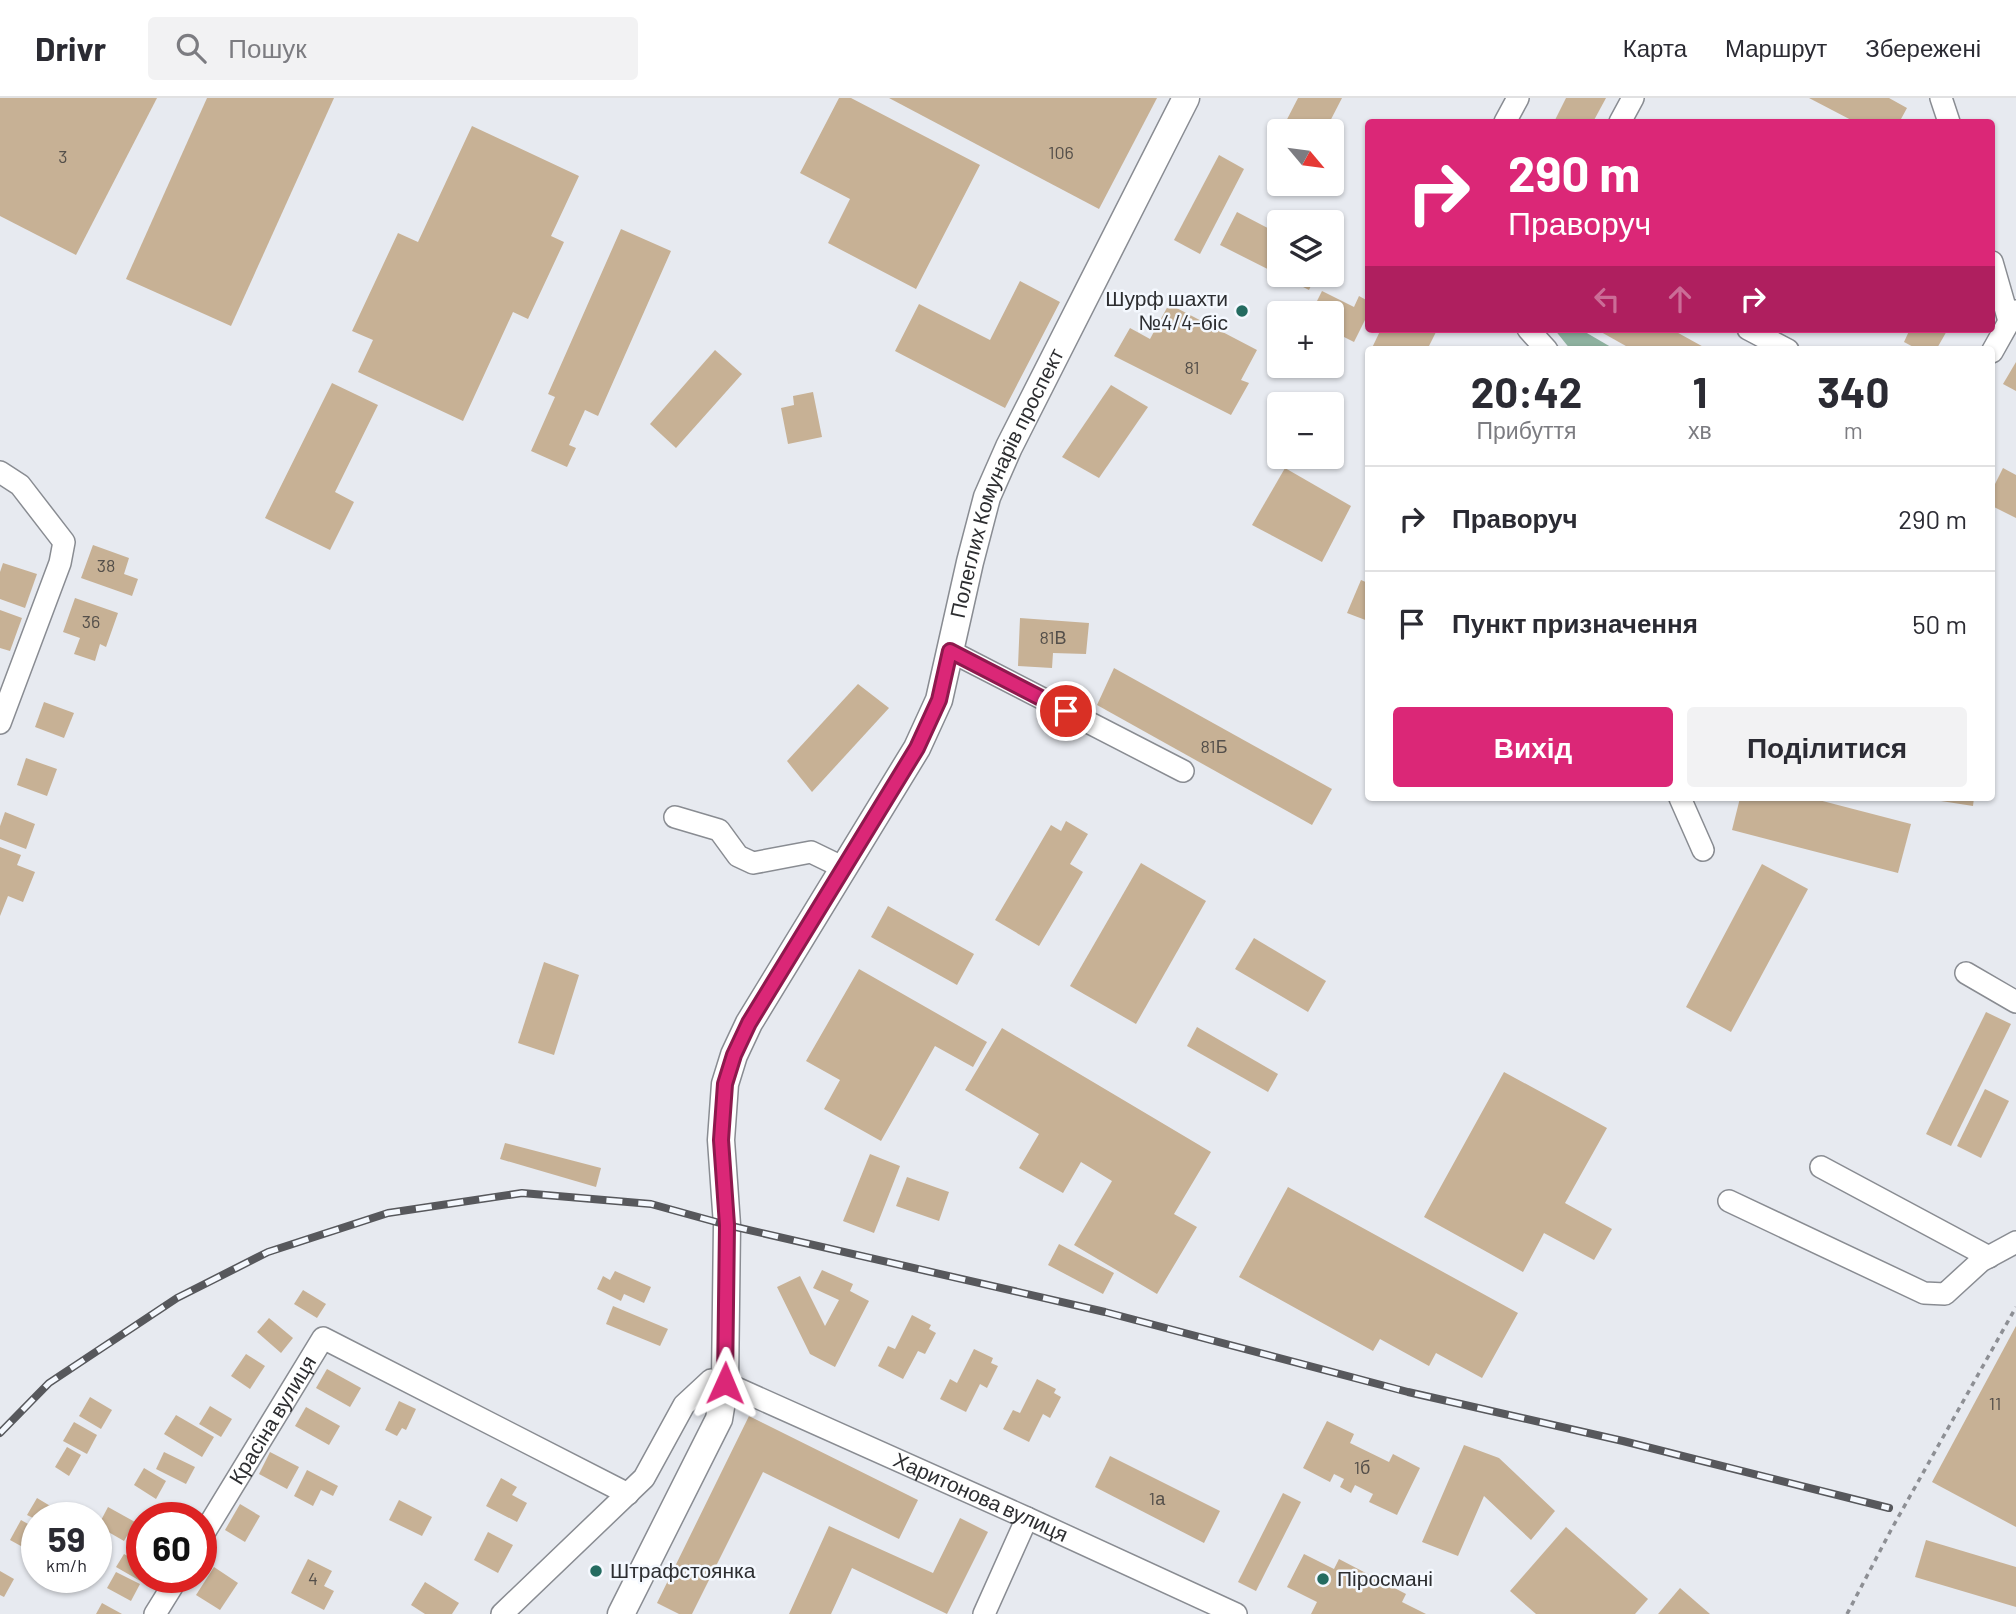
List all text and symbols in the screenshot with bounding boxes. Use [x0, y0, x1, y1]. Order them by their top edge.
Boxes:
search box [148, 17, 638, 80]
text: Drivr [35, 28, 106, 68]
icon: search [172, 29, 210, 67]
text: Пошук [228, 32, 307, 63]
text: Карта [1623, 33, 1687, 62]
text: Маршрут [1725, 33, 1827, 62]
text: Збережені [1865, 33, 1981, 62]
north arrow [1267, 119, 1344, 196]
map controls [1267, 119, 1344, 469]
house number: 106 [1048, 141, 1074, 163]
text: 290 m [1508, 143, 1640, 202]
house number: 3 [58, 145, 68, 167]
icon: right [1393, 147, 1484, 238]
text: Праворуч [1508, 203, 1651, 241]
button: layers [1267, 210, 1344, 287]
icon: left [1588, 280, 1626, 318]
icon: ahead [1661, 280, 1699, 318]
icon: right [1734, 280, 1772, 318]
place label: Шурф шахти №4/4-біс [1105, 285, 1228, 334]
button: + [1267, 301, 1344, 378]
marker: Шурф шахти №4/4-біс [1234, 303, 1250, 319]
street label: Полеглих Комунарів проспект [944, 343, 1068, 620]
house number: 81 [1184, 356, 1200, 378]
text: 20:42 [1471, 366, 1582, 416]
text: 1 [1692, 366, 1707, 416]
text: 340 [1817, 366, 1889, 416]
button: − [1267, 392, 1344, 469]
text: Прибуття [1477, 416, 1576, 444]
text: хв [1688, 416, 1712, 444]
text: m [1844, 416, 1863, 444]
icon: right [1393, 500, 1431, 538]
text: Праворуч [1452, 502, 1578, 533]
text: 290 m [1898, 503, 1967, 534]
house number: 38 [97, 554, 115, 576]
icon: arrive [1393, 605, 1431, 643]
text: Пункт призначення [1452, 607, 1698, 638]
text: 50 m [1912, 608, 1967, 639]
house number: 36 [82, 610, 100, 632]
house number: 81В [1039, 626, 1067, 648]
pin [1036, 681, 1096, 741]
icon: arrive [1047, 692, 1085, 730]
button: Вихід [1393, 707, 1673, 787]
button: Поділитися [1687, 707, 1967, 787]
house number: 81Б [1201, 735, 1228, 757]
position arrow [688, 1346, 762, 1420]
street label: Красіна вулиця [223, 1350, 320, 1488]
house number: 11 [1989, 1392, 2001, 1414]
street label: Харитонова вулиця [890, 1446, 1072, 1546]
house number: 1б [1354, 1456, 1370, 1478]
house number: 1а [1149, 1487, 1166, 1509]
speed limit sign: 60 [126, 1502, 217, 1593]
text: 59 [48, 1517, 85, 1559]
text: km/h [46, 1554, 87, 1576]
place label: Штрафстоянка [610, 1557, 756, 1582]
marker: Штрафстоянка [588, 1563, 604, 1579]
place label: Піросмані [1337, 1565, 1433, 1590]
house number: 4 [308, 1567, 318, 1589]
marker: Піросмані [1315, 1571, 1331, 1587]

